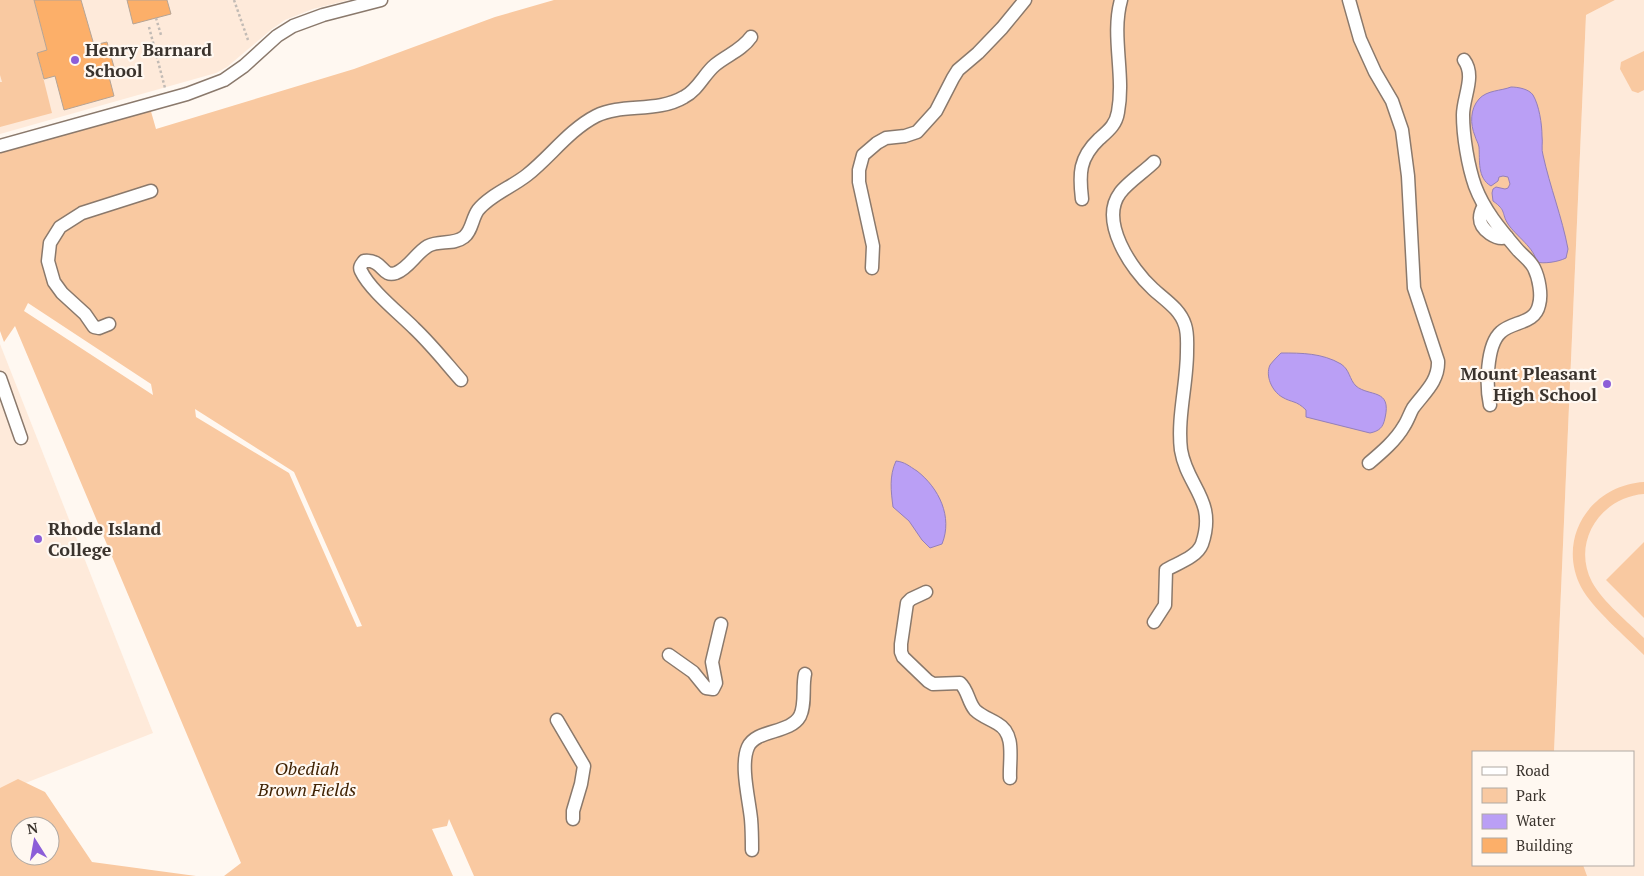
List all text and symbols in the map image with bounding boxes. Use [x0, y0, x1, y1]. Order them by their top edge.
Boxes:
place label: Henry Barnard School [85, 37, 212, 82]
marker: Henry Barnard School [69, 54, 81, 66]
place label: Mount Pleasant High School [1461, 361, 1597, 406]
marker: Mount Pleasant High School [1601, 378, 1613, 390]
place label: Rhode Island College [48, 516, 161, 561]
marker: Rhode Island College [32, 533, 44, 545]
legend [1472, 751, 1634, 866]
park label: Obediah Brown Fields [257, 756, 356, 801]
text: Road [1516, 760, 1549, 780]
text: Park [1516, 785, 1546, 805]
text: Water [1516, 810, 1556, 830]
north arrow [10, 816, 60, 866]
text: N [25, 817, 40, 838]
text: Building [1516, 835, 1574, 855]

